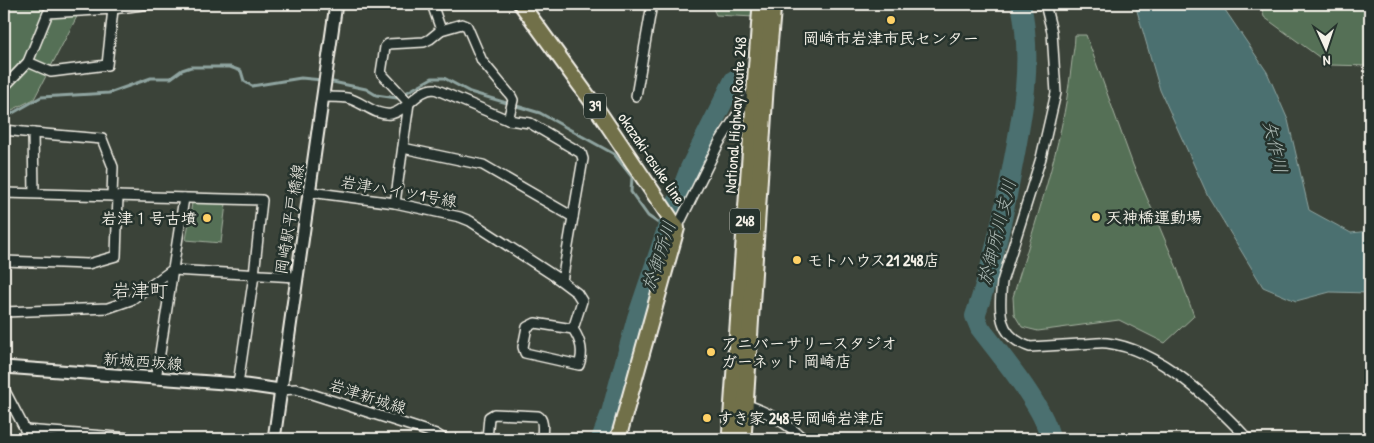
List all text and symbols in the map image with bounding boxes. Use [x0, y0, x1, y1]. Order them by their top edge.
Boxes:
marker: 岡崎市岩津市民センター [885, 14, 897, 26]
north arrow [1302, 22, 1352, 72]
place label: 岡崎市岩津市民センター [803, 27, 979, 49]
street label: National Highway Route 248 [719, 36, 751, 194]
text: N [1322, 52, 1331, 71]
road number: 39 [584, 94, 606, 118]
street label: okazaki-asuke line [613, 108, 691, 209]
water label: 矢作川 [1257, 118, 1294, 176]
street label: 岡崎駅平戸橋線 [269, 162, 309, 276]
street label: 岩津ハイツ1号線 [339, 170, 459, 212]
water label: 於御所川支川 [971, 176, 1022, 287]
place label: 天神橋運動場 [1106, 206, 1202, 228]
place label: 岩津１号古墳 [101, 207, 197, 229]
road number: 248 [730, 208, 760, 234]
marker: 天神橋運動場 [1090, 211, 1102, 223]
marker: 岩津１号古墳 [201, 212, 213, 224]
water label: 於御所川 [636, 218, 682, 294]
place label: モトハウス21 248店 [807, 249, 939, 271]
marker: モトハウス21 248店 [791, 254, 803, 266]
district label: 岩津町 [111, 277, 169, 303]
place label: アニバーサリースタジオ ガーネット 岡崎店 [721, 332, 897, 372]
marker: アニバーサリースタジオ ガーネット 岡崎店 [705, 346, 717, 358]
street label: 新城西坂線 [102, 347, 184, 375]
street label: 岩津新城線 [327, 373, 409, 419]
place label: すき家 248号岡崎岩津店 [717, 407, 885, 429]
marker: すき家 248号岡崎岩津店 [701, 412, 713, 424]

